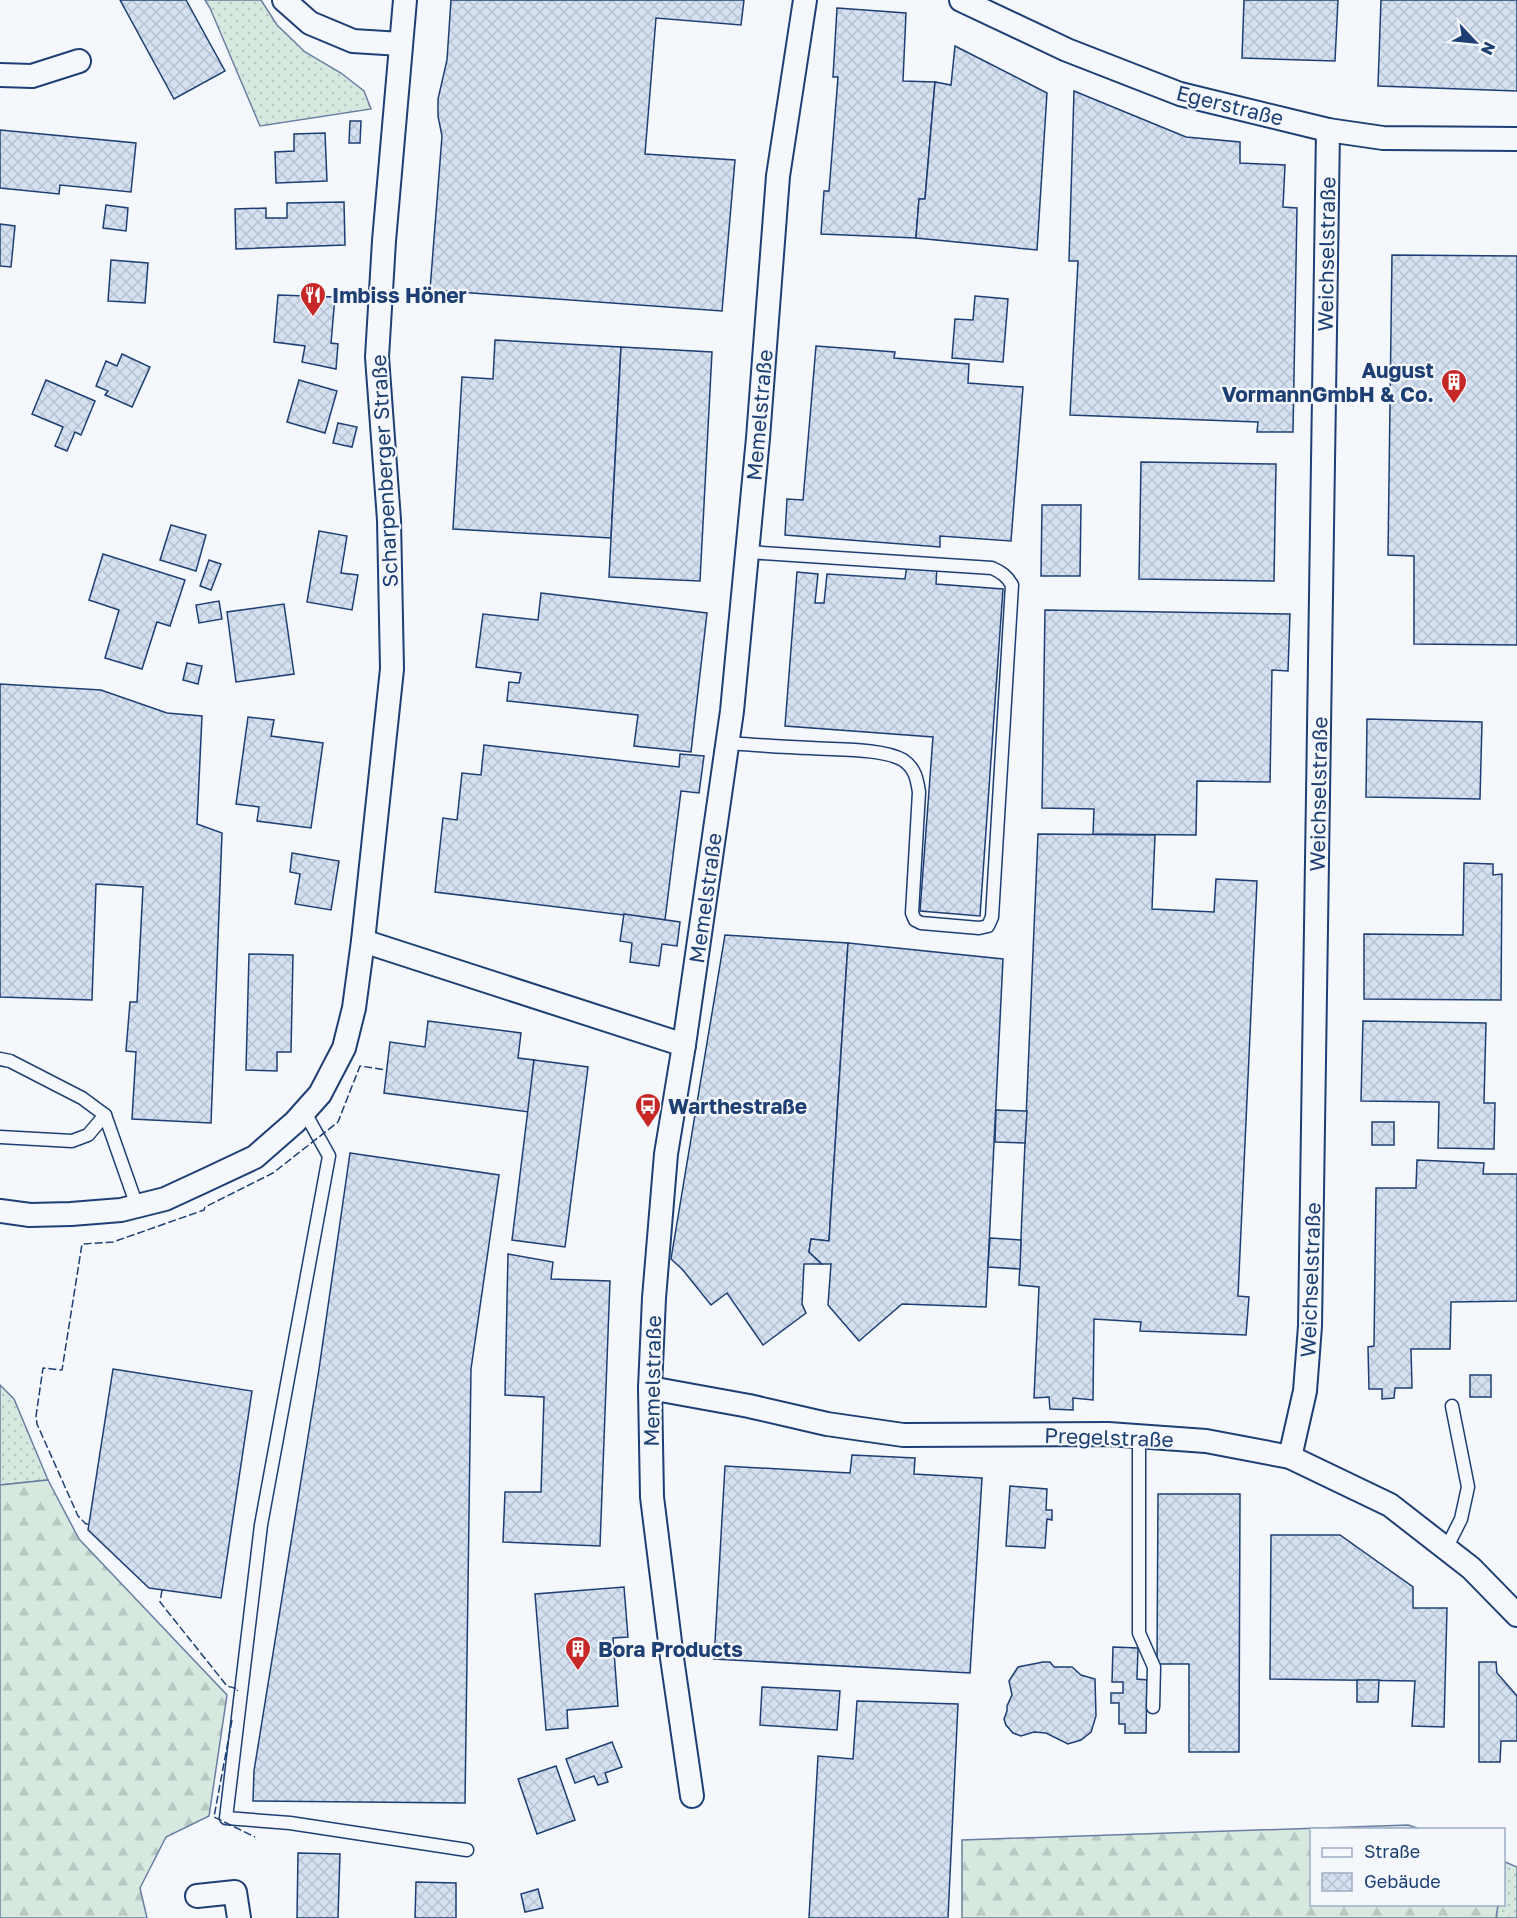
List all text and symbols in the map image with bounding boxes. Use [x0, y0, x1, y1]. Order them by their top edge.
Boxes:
north arrow [1445, 12, 1505, 72]
text: N [1477, 39, 1500, 58]
street label: Egerstraße [1174, 79, 1286, 131]
street label: Weichselstraße [1312, 176, 1340, 332]
restaurant icon: Imbiss Höner [298, 280, 328, 318]
place label: Imbiss Höner [332, 282, 467, 308]
street label: Memelstraße [740, 348, 778, 482]
street label: Scharpenberger Straße [365, 354, 403, 588]
place label: August VormannGmbH & Co. [1222, 357, 1434, 407]
building icon: August VormannGmbH & Co. [1439, 367, 1469, 405]
street label: Weichselstraße [1304, 716, 1332, 872]
street label: Memelstraße [683, 831, 727, 965]
bus stop icon: Warthestraße [633, 1091, 663, 1129]
place label: Warthestraße [668, 1093, 807, 1119]
street label: Weichselstraße [1294, 1202, 1326, 1358]
street label: Memelstraße [638, 1315, 666, 1447]
street label: Pregelstraße [1044, 1422, 1174, 1452]
building icon: Bora Products [563, 1634, 593, 1672]
place label: Bora Products [598, 1636, 743, 1662]
legend [1310, 1828, 1505, 1906]
text: Straße [1364, 1840, 1420, 1862]
text: Gebäude [1364, 1870, 1441, 1892]

